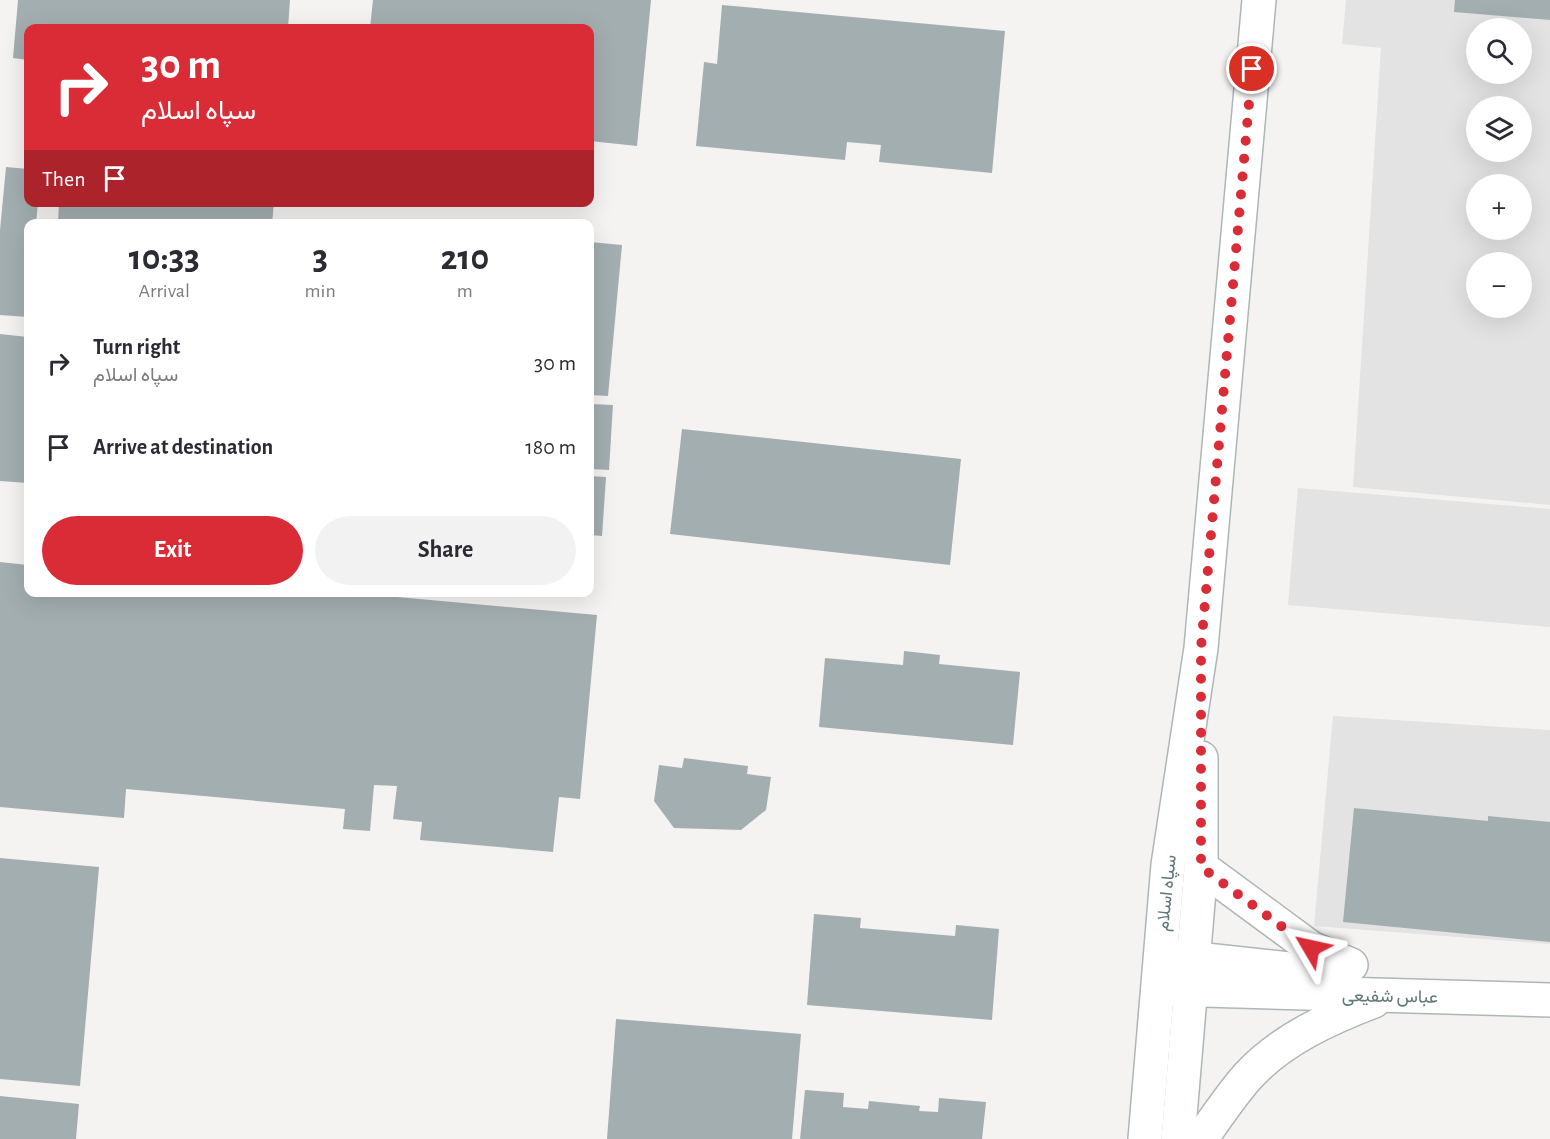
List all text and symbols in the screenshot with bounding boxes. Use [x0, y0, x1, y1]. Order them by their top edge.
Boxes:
map controls [1466, 18, 1532, 318]
button: search [1466, 18, 1532, 84]
pin [1226, 43, 1277, 94]
text: 30 m [141, 44, 221, 86]
icon: right [42, 48, 120, 126]
icon: arrive [1235, 52, 1268, 85]
button: layers [1466, 96, 1532, 162]
text: سپاه اسلام [141, 97, 256, 124]
icon: arrive [98, 162, 131, 195]
text: Then [42, 168, 86, 190]
button: + [1466, 174, 1532, 240]
text: 10:33 [129, 240, 200, 276]
text: 3 [312, 240, 328, 276]
text: 210 [441, 240, 489, 276]
button: − [1466, 252, 1532, 318]
text: Arrival [139, 281, 190, 301]
text: min [305, 281, 336, 301]
text: m [457, 281, 473, 301]
text: Turn right [93, 336, 180, 358]
icon: right [42, 347, 75, 380]
text: 30 m [534, 352, 576, 374]
text: سپاه اسلام [93, 365, 178, 385]
icon: arrive [42, 431, 75, 464]
text: Arrive at destination [93, 436, 273, 458]
text: 180 m [525, 436, 576, 458]
button: Exit [42, 516, 303, 585]
button: Share [315, 516, 576, 585]
street label: سپاه اسلام [1154, 854, 1182, 932]
position arrow [1279, 916, 1343, 980]
street label: عباس شفیعی [1342, 987, 1438, 1008]

